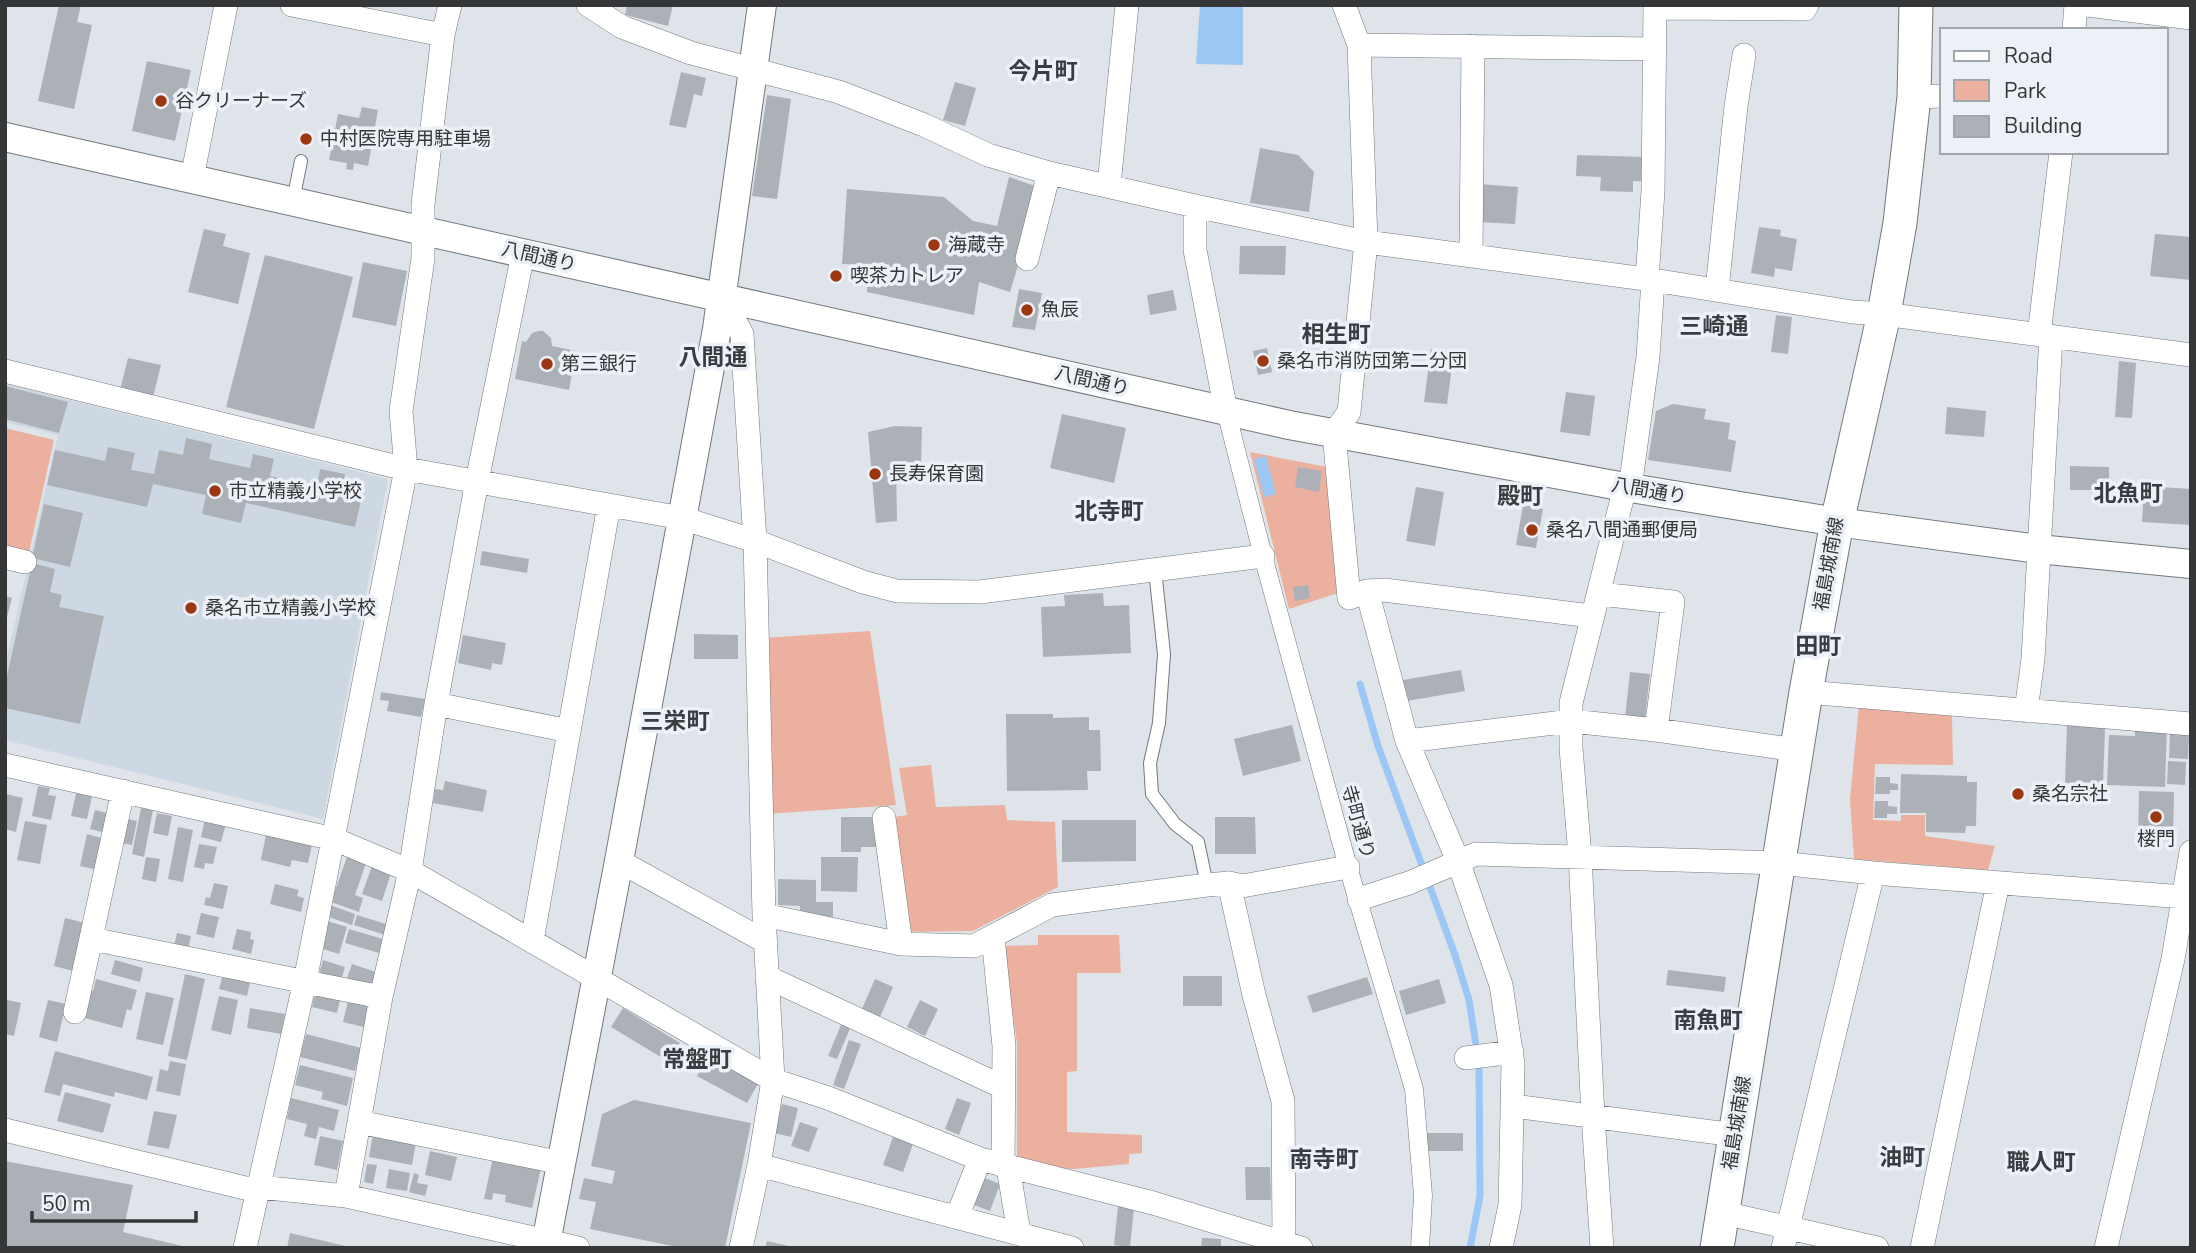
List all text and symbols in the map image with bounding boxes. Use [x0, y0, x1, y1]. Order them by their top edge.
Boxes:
legend [1940, 28, 2168, 154]
text: Road [2004, 42, 2053, 70]
district label: 今片町 [1009, 56, 1078, 87]
text: Park [2004, 77, 2046, 105]
place label: 谷クリーナーズ [175, 88, 307, 114]
marker: 谷クリーナーズ [153, 93, 169, 109]
text: Building [2004, 112, 2082, 140]
place label: 中村医院専用駐車場 [320, 126, 491, 152]
marker: 中村医院専用駐車場 [298, 131, 314, 147]
place label: 海蔵寺 [948, 232, 1005, 258]
street label: 八間通り [499, 236, 579, 278]
marker: 海蔵寺 [926, 237, 942, 253]
place label: 喫茶カトレア [850, 263, 964, 289]
marker: 喫茶カトレア [828, 268, 844, 284]
place label: 魚辰 [1041, 297, 1079, 323]
marker: 魚辰 [1019, 302, 1035, 318]
district label: 三崎通 [1680, 311, 1749, 342]
district label: 相生町 [1302, 319, 1371, 350]
district label: 八間通 [679, 342, 748, 373]
place label: 桑名市消防団第二分団 [1277, 348, 1467, 374]
place label: 第三銀行 [561, 351, 637, 377]
marker: 桑名市消防団第二分団 [1255, 353, 1271, 369]
marker: 第三銀行 [539, 356, 555, 372]
street label: 八間通り [1052, 360, 1132, 402]
place label: 長寿保育園 [889, 461, 984, 487]
marker: 長寿保育園 [867, 466, 883, 482]
street label: 八間通り [1609, 472, 1689, 510]
place label: 市立精義小学校 [229, 478, 362, 504]
district label: 北魚町 [2094, 478, 2163, 509]
district label: 殿町 [1497, 481, 1543, 512]
marker: 市立精義小学校 [207, 483, 223, 499]
district label: 北寺町 [1075, 496, 1144, 527]
street label: 福島城南線 [1808, 515, 1850, 613]
place label: 桑名八間通郵便局 [1546, 517, 1698, 543]
marker: 桑名八間通郵便局 [1524, 522, 1540, 538]
place label: 桑名市立精義小学校 [205, 595, 376, 621]
marker: 桑名市立精義小学校 [183, 600, 199, 616]
district label: 田町 [1795, 631, 1841, 662]
district label: 三栄町 [641, 706, 710, 737]
place label: 桑名宗社 [2032, 781, 2108, 807]
street label: 寺町通り [1335, 782, 1381, 862]
marker: 桑名宗社 [2010, 786, 2026, 802]
marker: 楼門 [2148, 809, 2164, 825]
place label: 楼門 [2137, 826, 2175, 852]
district label: 南魚町 [1674, 1005, 1743, 1036]
district label: 常盤町 [663, 1044, 732, 1075]
street label: 福島城南線 [1717, 1074, 1757, 1172]
district label: 油町 [1879, 1142, 1925, 1173]
district label: 南寺町 [1290, 1144, 1359, 1175]
district label: 職人町 [2007, 1147, 2076, 1178]
scale bar [32, 1180, 196, 1224]
text: 50 m [42, 1190, 91, 1218]

